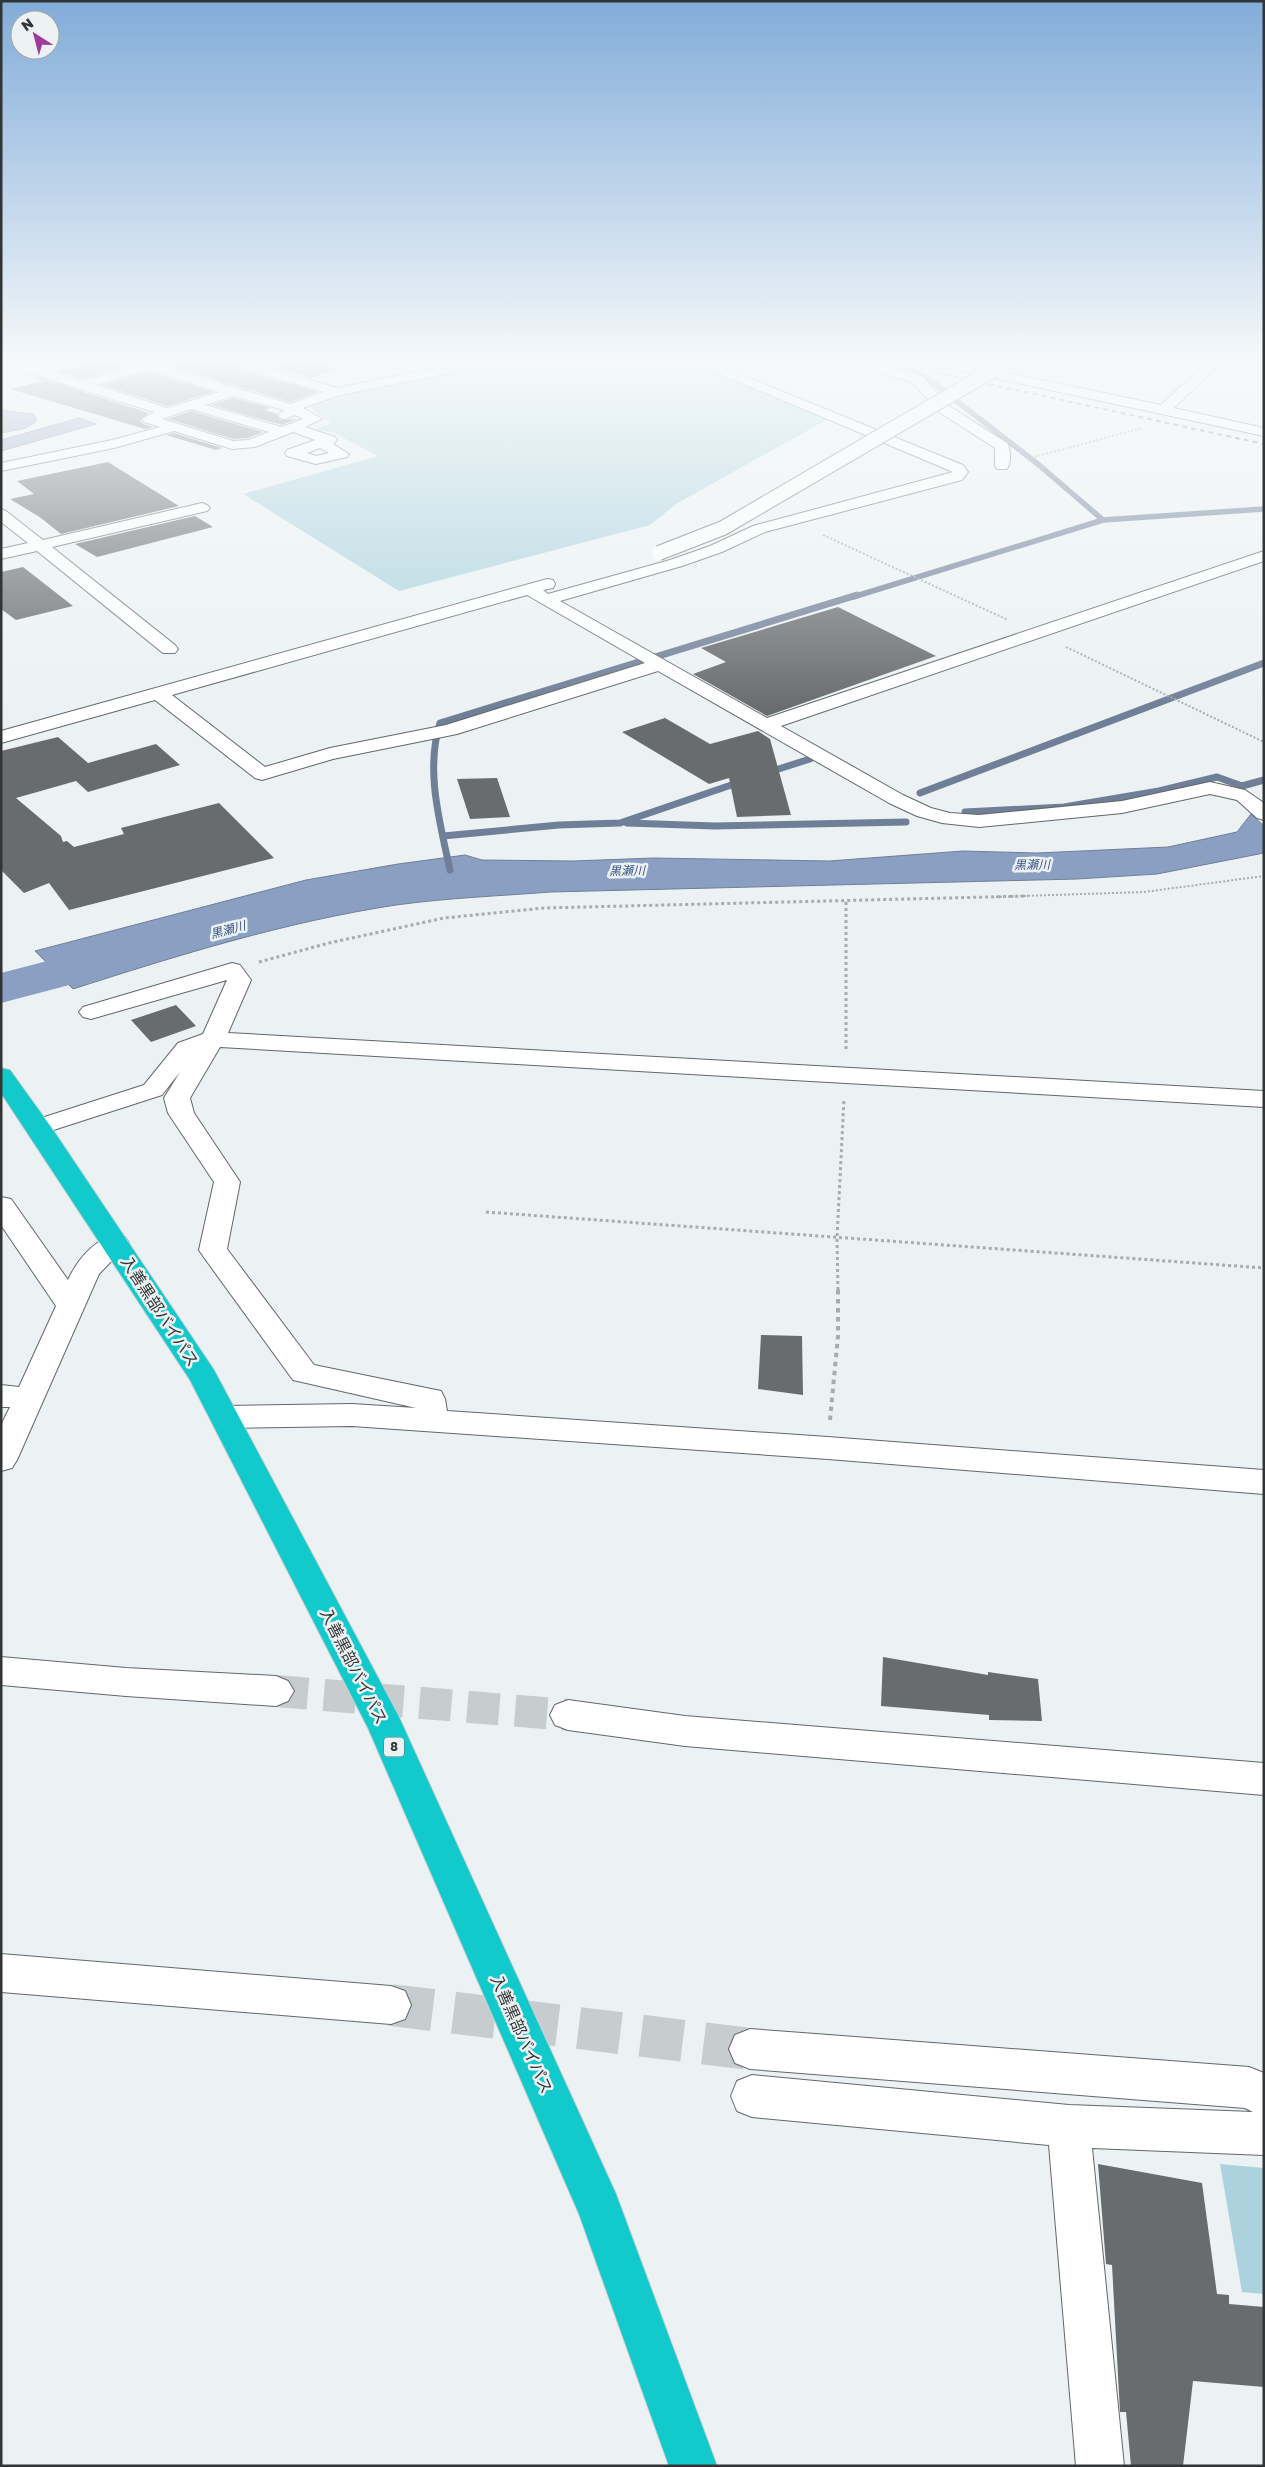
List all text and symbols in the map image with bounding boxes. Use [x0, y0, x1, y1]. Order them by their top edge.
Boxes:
north arrow [10, 10, 60, 60]
text: N [18, 14, 36, 34]
water label: 黒瀬川 [1014, 857, 1052, 872]
water label: 黒瀬川 [609, 863, 647, 878]
water label: 黒瀬川 [209, 917, 249, 941]
street label: 入善黒部バイパス [117, 1252, 203, 1370]
street label: 入善黒部バイパス [316, 1605, 392, 1727]
road number: 8 [384, 1738, 404, 1756]
street label: 入善黒部バイパス [487, 1972, 557, 2096]

